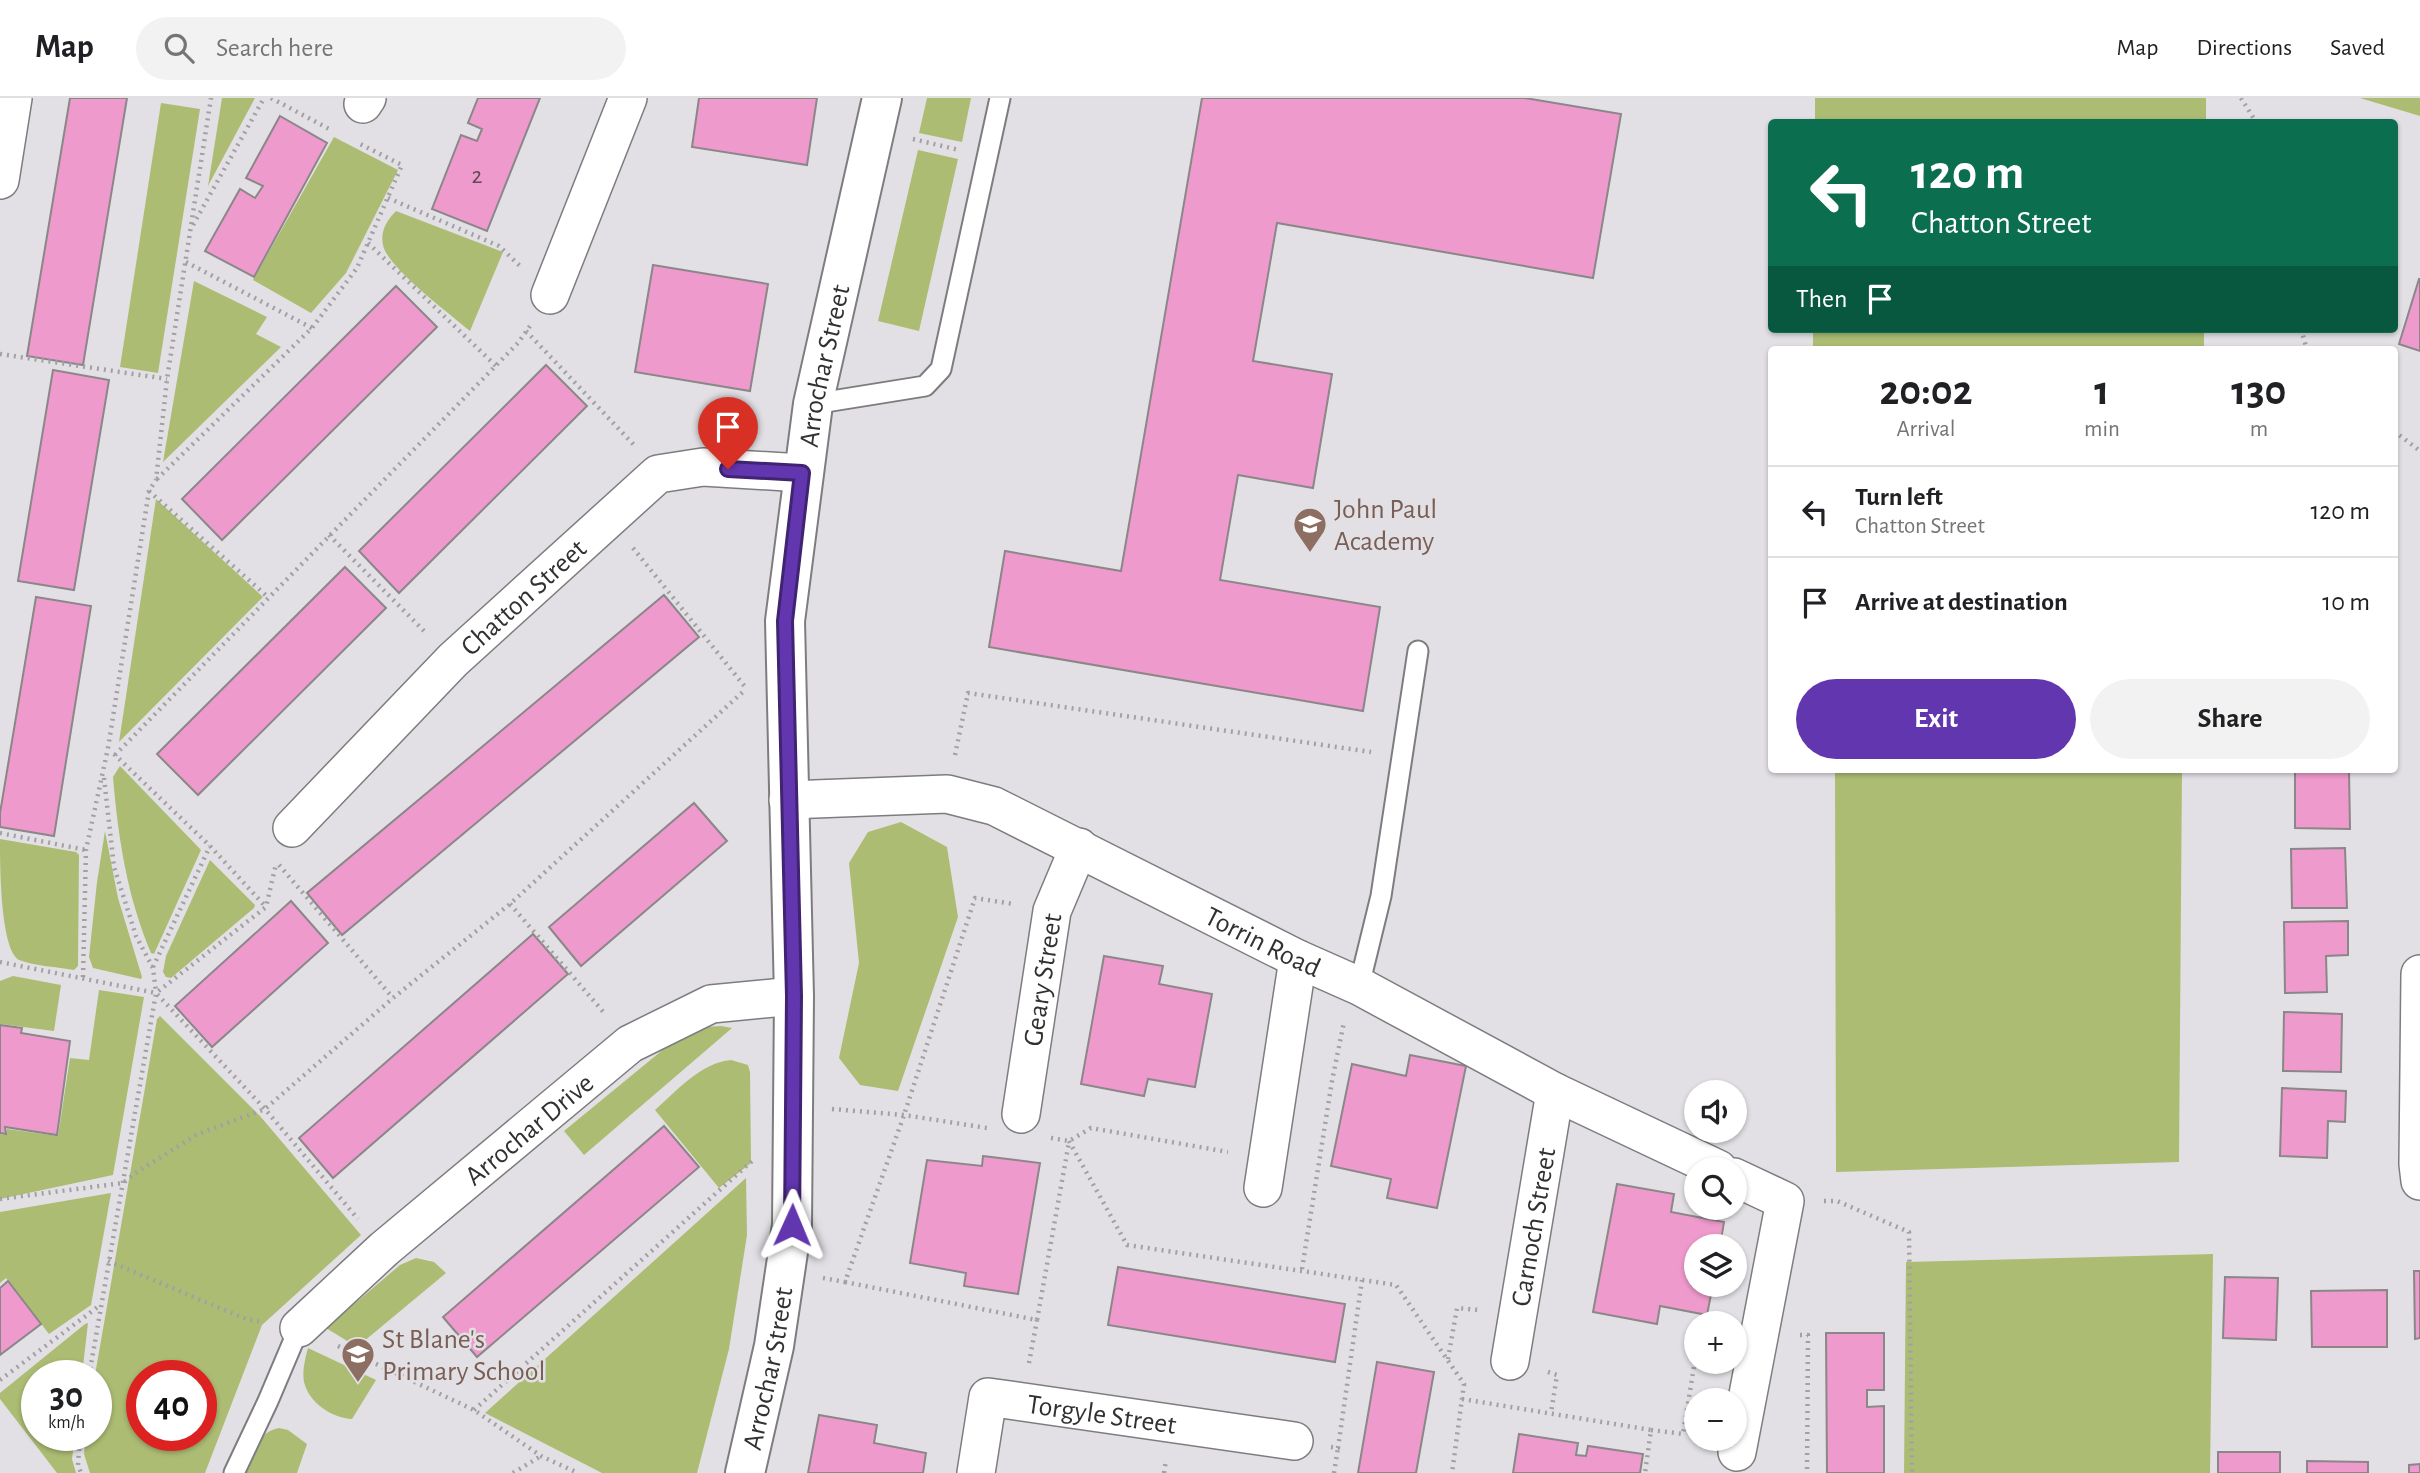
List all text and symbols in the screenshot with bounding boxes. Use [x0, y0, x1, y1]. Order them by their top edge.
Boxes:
search box [136, 17, 626, 80]
icon: search [160, 29, 198, 67]
text: Map [35, 31, 94, 64]
text: Search here [216, 35, 334, 61]
text: Map [2116, 36, 2158, 60]
text: Directions [2196, 36, 2292, 60]
text: Saved [2330, 36, 2385, 60]
icon: left [1796, 147, 1887, 238]
text: 120 m [1911, 149, 2024, 198]
house number: 2 [472, 164, 483, 188]
text: Chatton Street [1911, 207, 2092, 239]
icon: arrive [1861, 280, 1899, 318]
street label: Arrochar Street [796, 282, 855, 449]
text: Then [1796, 286, 1847, 312]
text: 20:02 [1880, 370, 1972, 412]
text: 1 [2094, 370, 2109, 412]
text: 130 [2231, 370, 2286, 412]
pin [698, 397, 758, 469]
icon: arrive [709, 408, 747, 446]
text: Arrival [1896, 418, 1956, 441]
text: min [2084, 418, 2120, 441]
text: m [2250, 418, 2268, 441]
text: Turn left [1855, 484, 1943, 510]
icon: left [1796, 493, 1834, 531]
place label: John Paul Academy [1334, 496, 1437, 556]
text: 120 m [2310, 498, 2370, 524]
school or university icon: John Paul Academy [1291, 505, 1329, 554]
text: Chatton Street [1855, 515, 1985, 538]
street label: Chatton Street [456, 535, 592, 662]
icon: arrive [1796, 584, 1834, 622]
text: Arrive at destination [1855, 589, 2068, 615]
text: 10 m [2322, 589, 2370, 615]
button: Exit [1796, 679, 2076, 759]
button: Share [2090, 679, 2370, 759]
street label: Torrin Road [1200, 903, 1324, 983]
street label: Geary Street [1020, 912, 1067, 1048]
street label: Arrochar Drive [460, 1069, 599, 1191]
map controls [1684, 1080, 1747, 1451]
button: sound [1684, 1080, 1747, 1143]
street label: Carnoch Street [1507, 1146, 1561, 1309]
button: search [1684, 1157, 1747, 1220]
position arrow [755, 1188, 829, 1262]
button: layers [1684, 1234, 1747, 1297]
street label: Arrochar Street [739, 1285, 799, 1453]
button: + [1684, 1311, 1747, 1374]
place label: St Blane's Primary School [382, 1326, 545, 1386]
school or university icon: St Blane's Primary School [339, 1335, 377, 1384]
speed limit sign: 40 [126, 1360, 217, 1451]
text: 30 [50, 1379, 83, 1414]
button: − [1684, 1388, 1747, 1451]
street label: Torgyle Street [1025, 1391, 1178, 1440]
text: km/h [48, 1414, 85, 1432]

